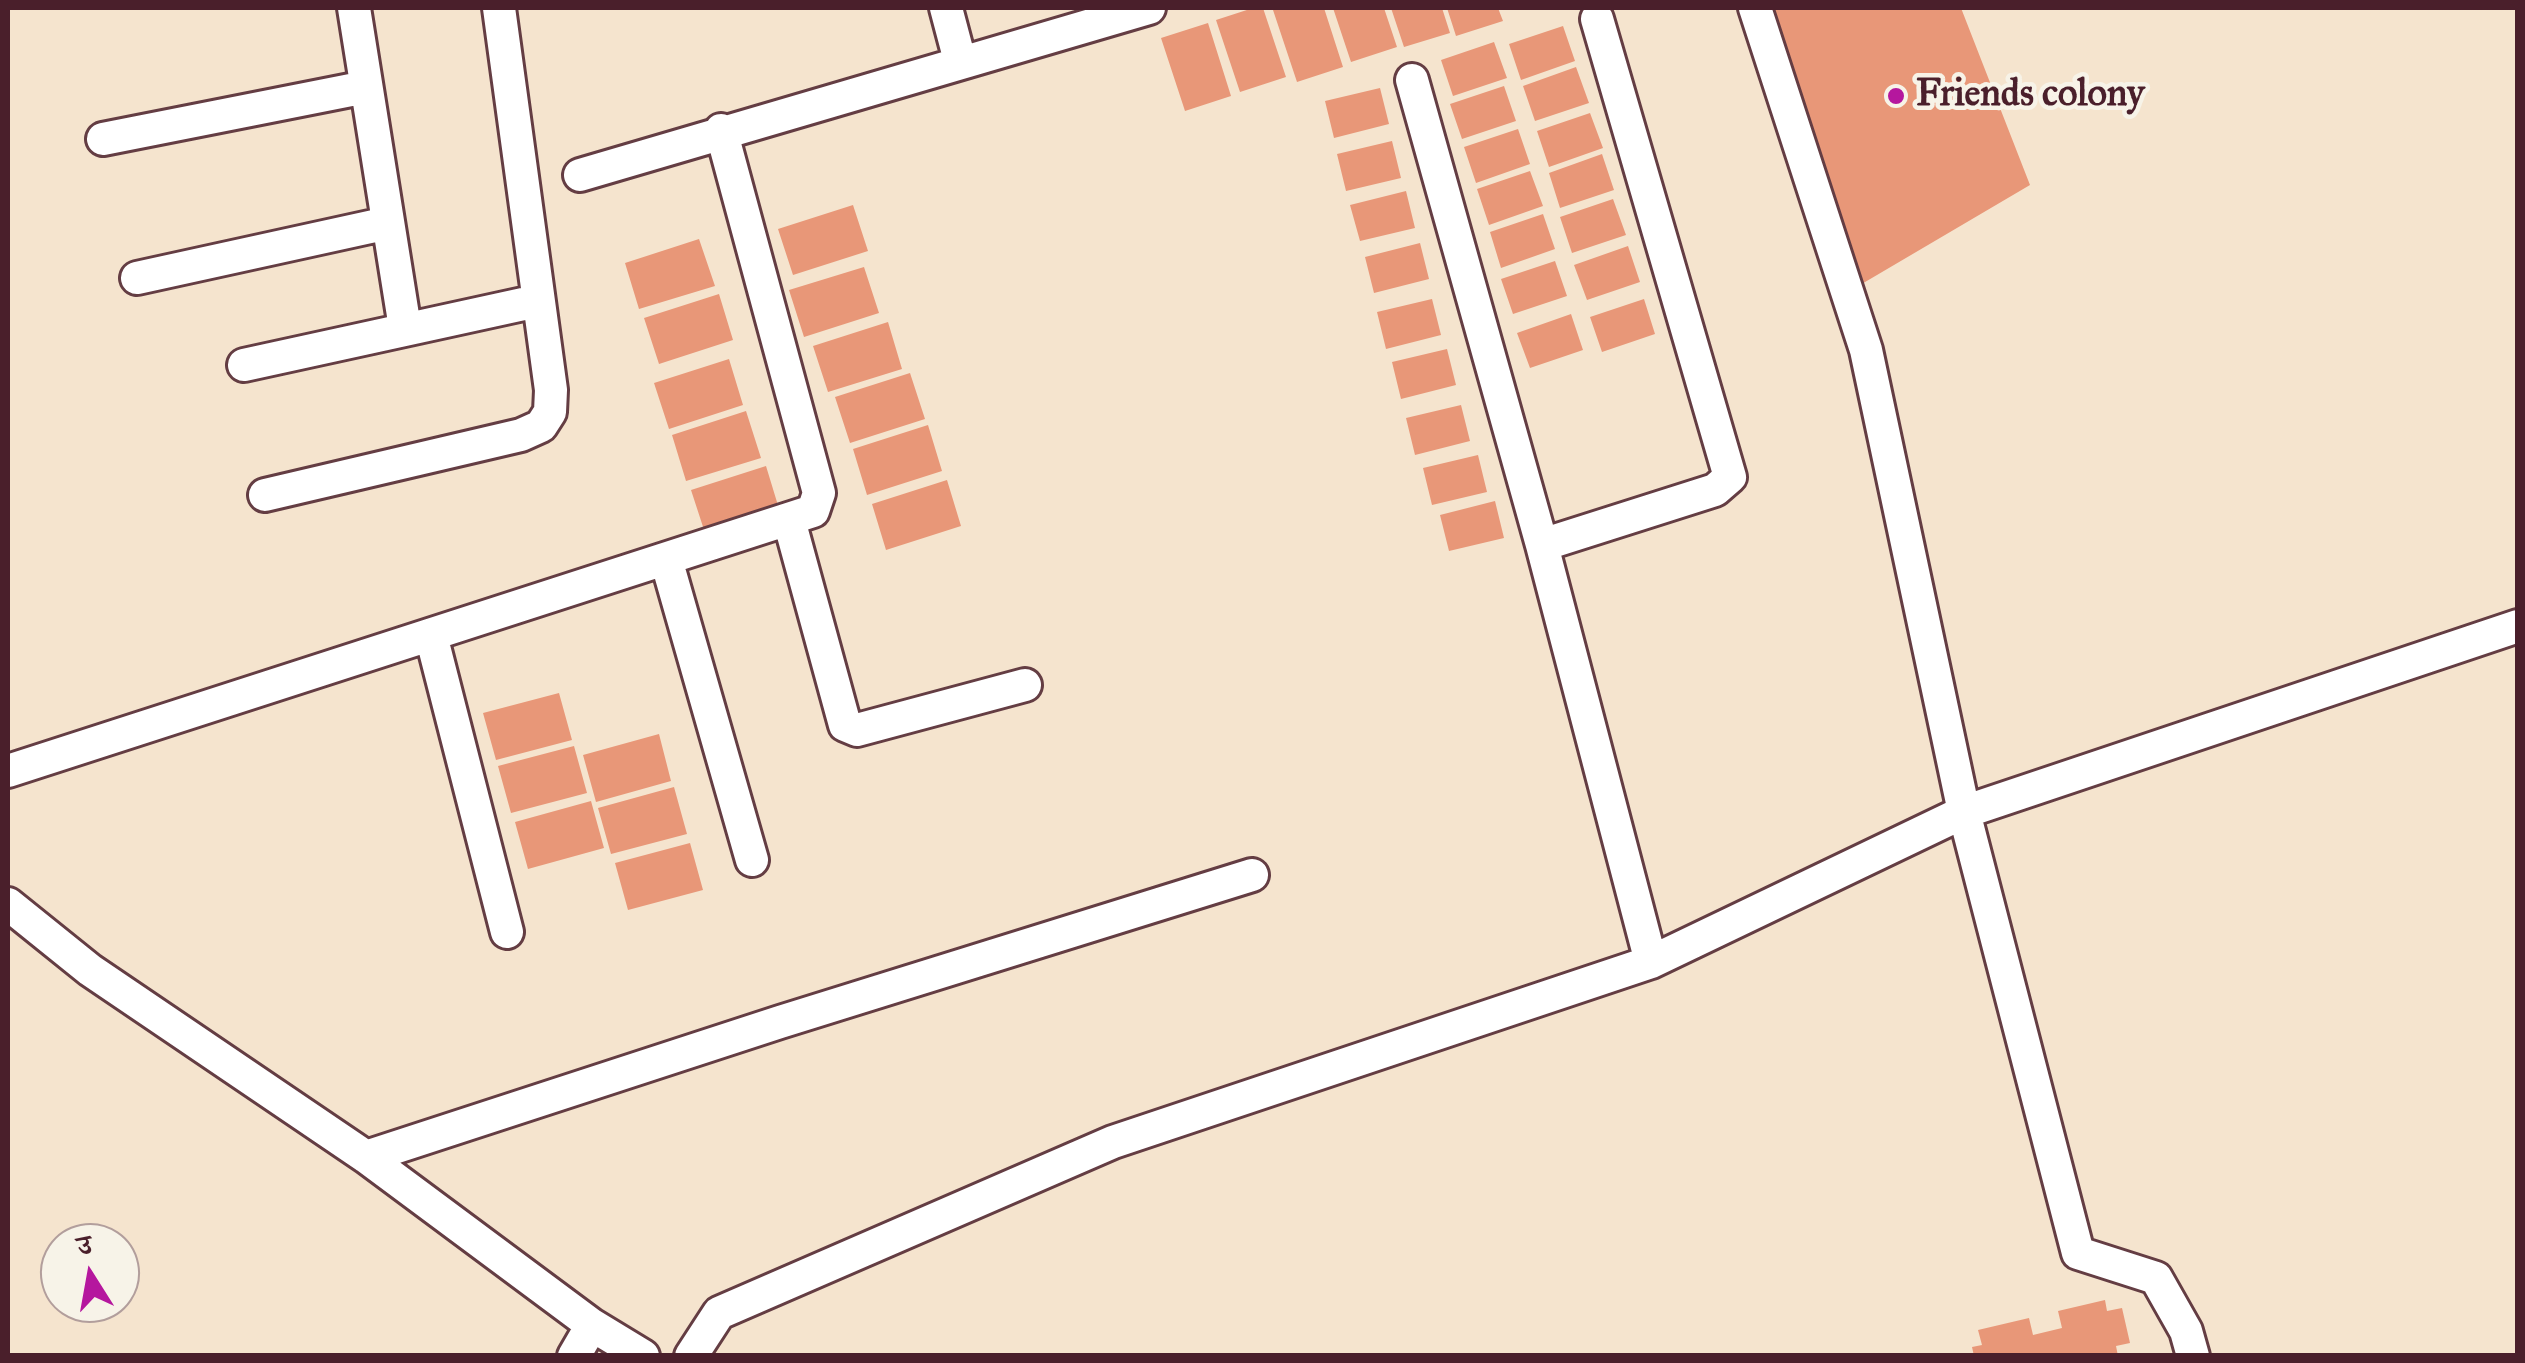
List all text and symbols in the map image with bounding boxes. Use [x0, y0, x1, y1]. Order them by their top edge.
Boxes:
place label: Friends colony [1916, 73, 2145, 119]
marker: Friends colony [1885, 85, 1907, 107]
north arrow [40, 1223, 140, 1323]
text: उ [74, 1226, 95, 1264]

